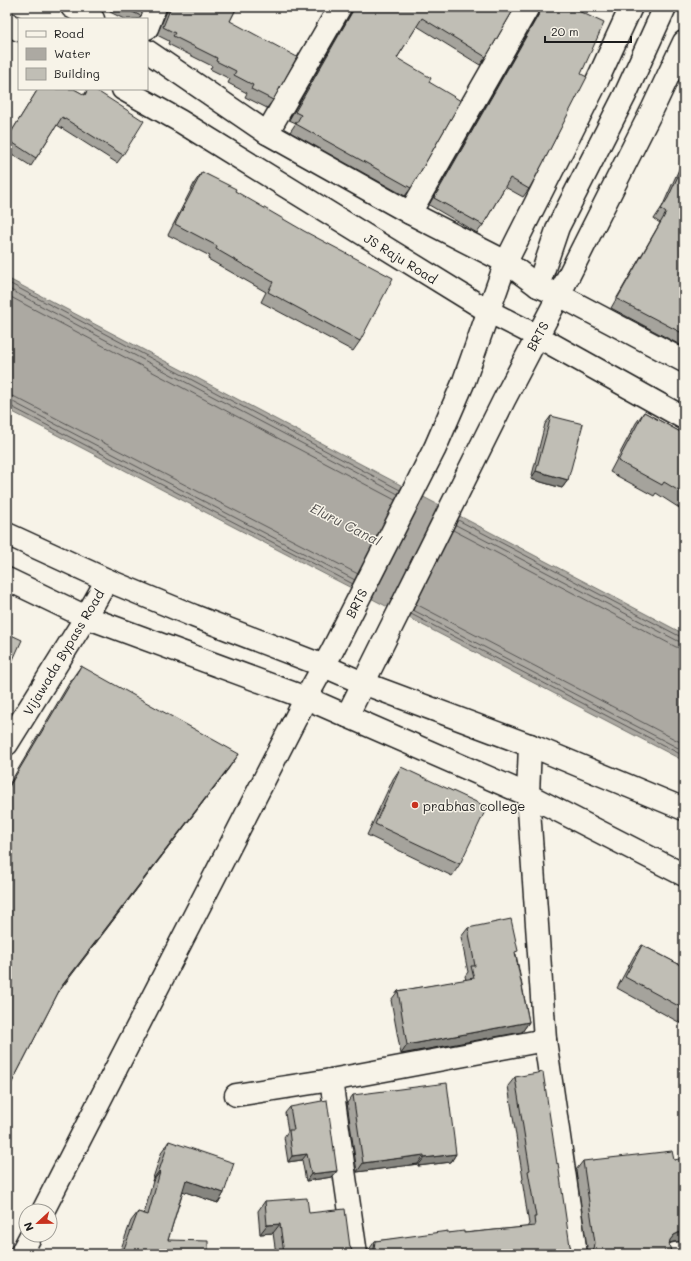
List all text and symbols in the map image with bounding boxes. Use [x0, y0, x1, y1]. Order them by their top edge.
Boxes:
legend [18, 18, 148, 90]
scale bar [545, 18, 631, 44]
text: 20 m [551, 23, 579, 39]
text: Road [54, 25, 84, 41]
text: Water [54, 45, 91, 61]
text: Building [54, 65, 100, 81]
street label: JS Raju Road [361, 229, 441, 287]
street label: BRTS [522, 318, 552, 354]
water label: Eluru Canal [307, 498, 385, 550]
street label: BRTS [341, 585, 371, 621]
street label: Vijawada Bypass Road [19, 586, 107, 718]
place label: prabhas college [423, 797, 525, 814]
marker: prabhas college [410, 800, 420, 810]
north arrow [18, 1203, 58, 1243]
text: N [20, 1220, 37, 1234]

